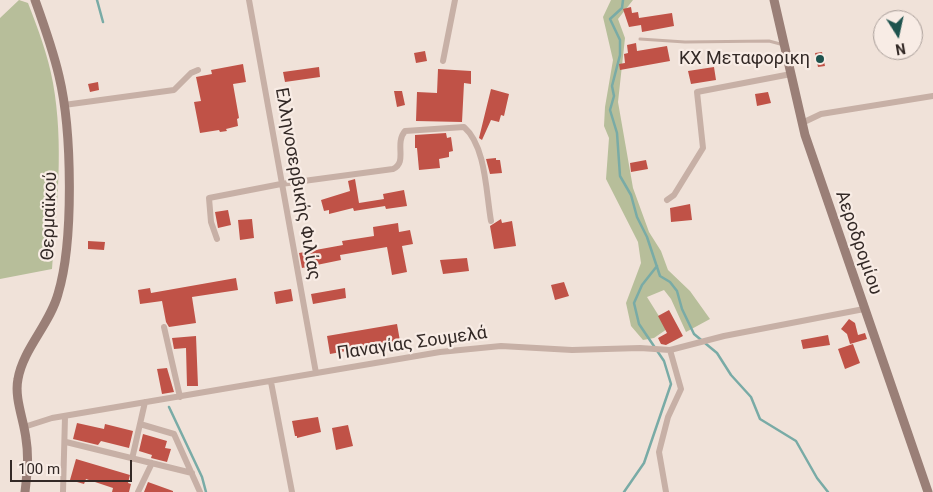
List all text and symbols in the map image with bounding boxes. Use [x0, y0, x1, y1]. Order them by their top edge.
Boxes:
north arrow [873, 10, 923, 60]
text: N [894, 40, 907, 58]
place label: ΚΧ Μεταφορικη [679, 48, 810, 70]
marker: ΚΧ Μεταφορικη [814, 53, 826, 65]
street label: Ελληνοσερβικής Φιλίας [269, 86, 325, 282]
street label: Θερμαϊκού [38, 171, 62, 261]
street label: Αεροδρομίου [830, 188, 886, 298]
street label: Παναγίας Σουμελά [336, 323, 488, 365]
scale bar [12, 450, 135, 482]
text: 100 m [18, 460, 60, 478]

